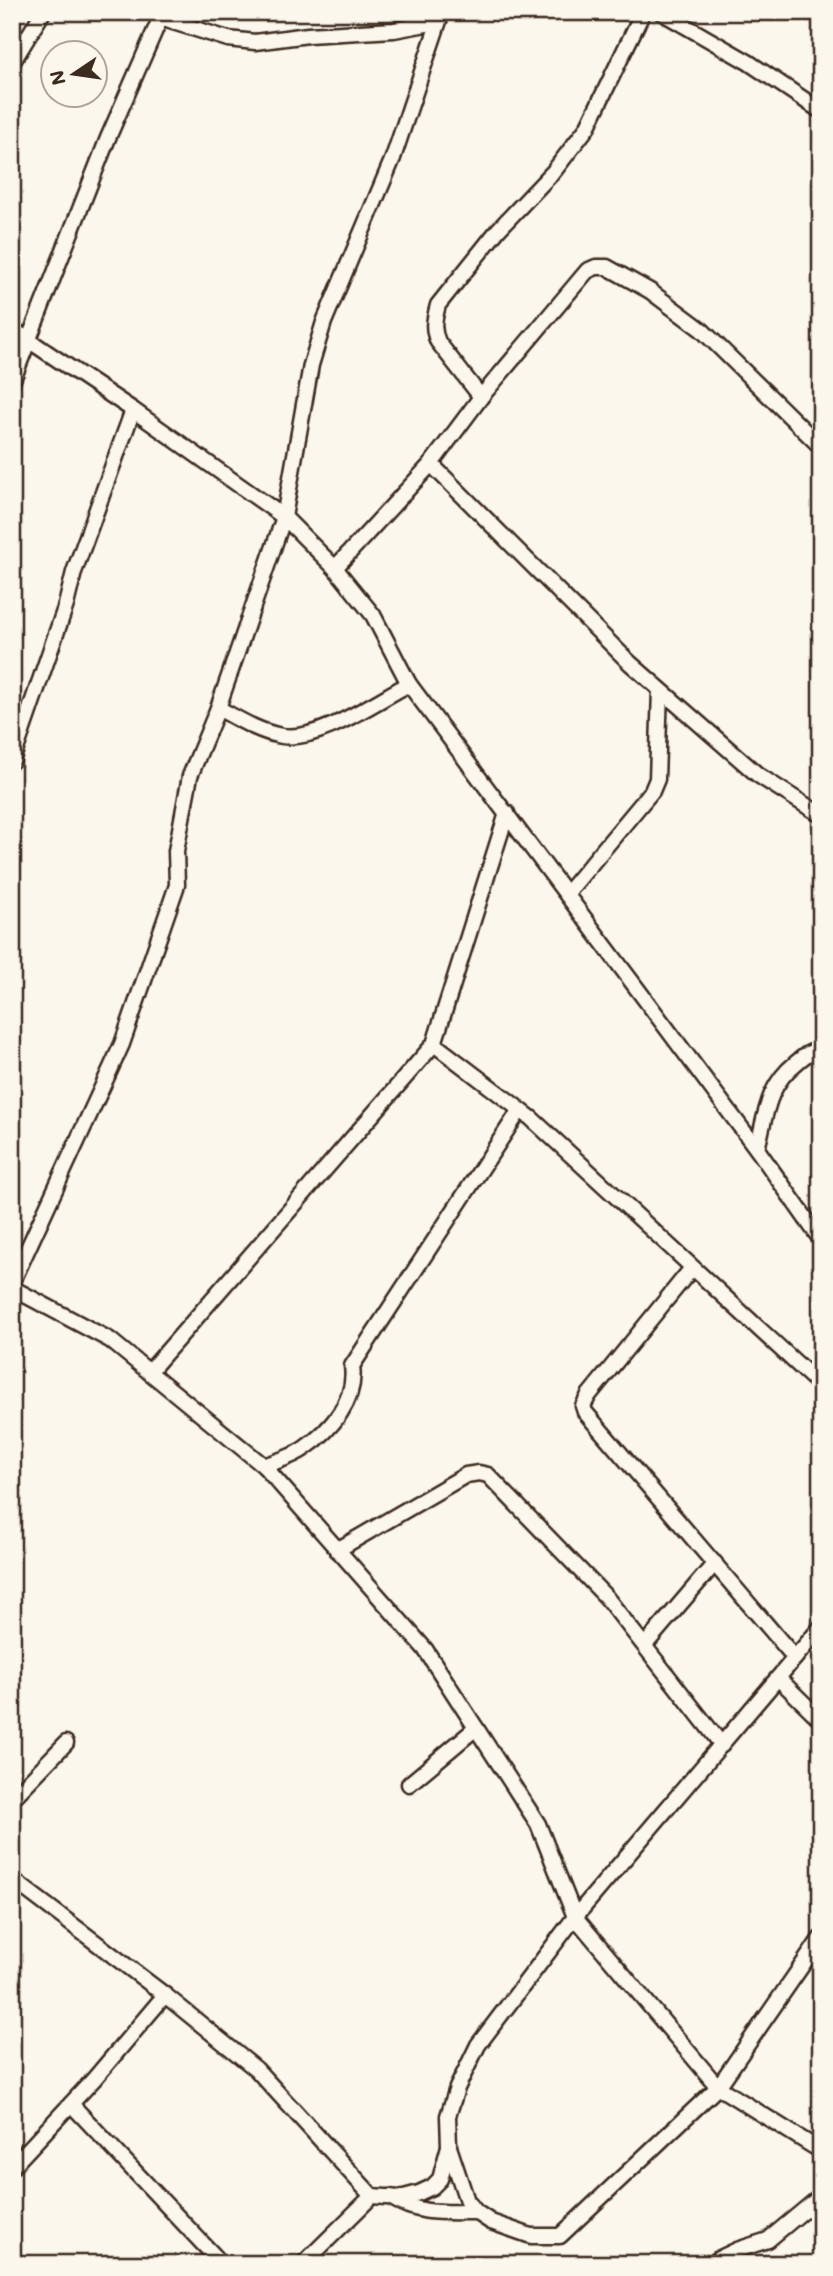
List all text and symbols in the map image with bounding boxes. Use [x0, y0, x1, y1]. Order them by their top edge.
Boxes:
north arrow [38, 38, 108, 108]
text: N [43, 68, 71, 88]

